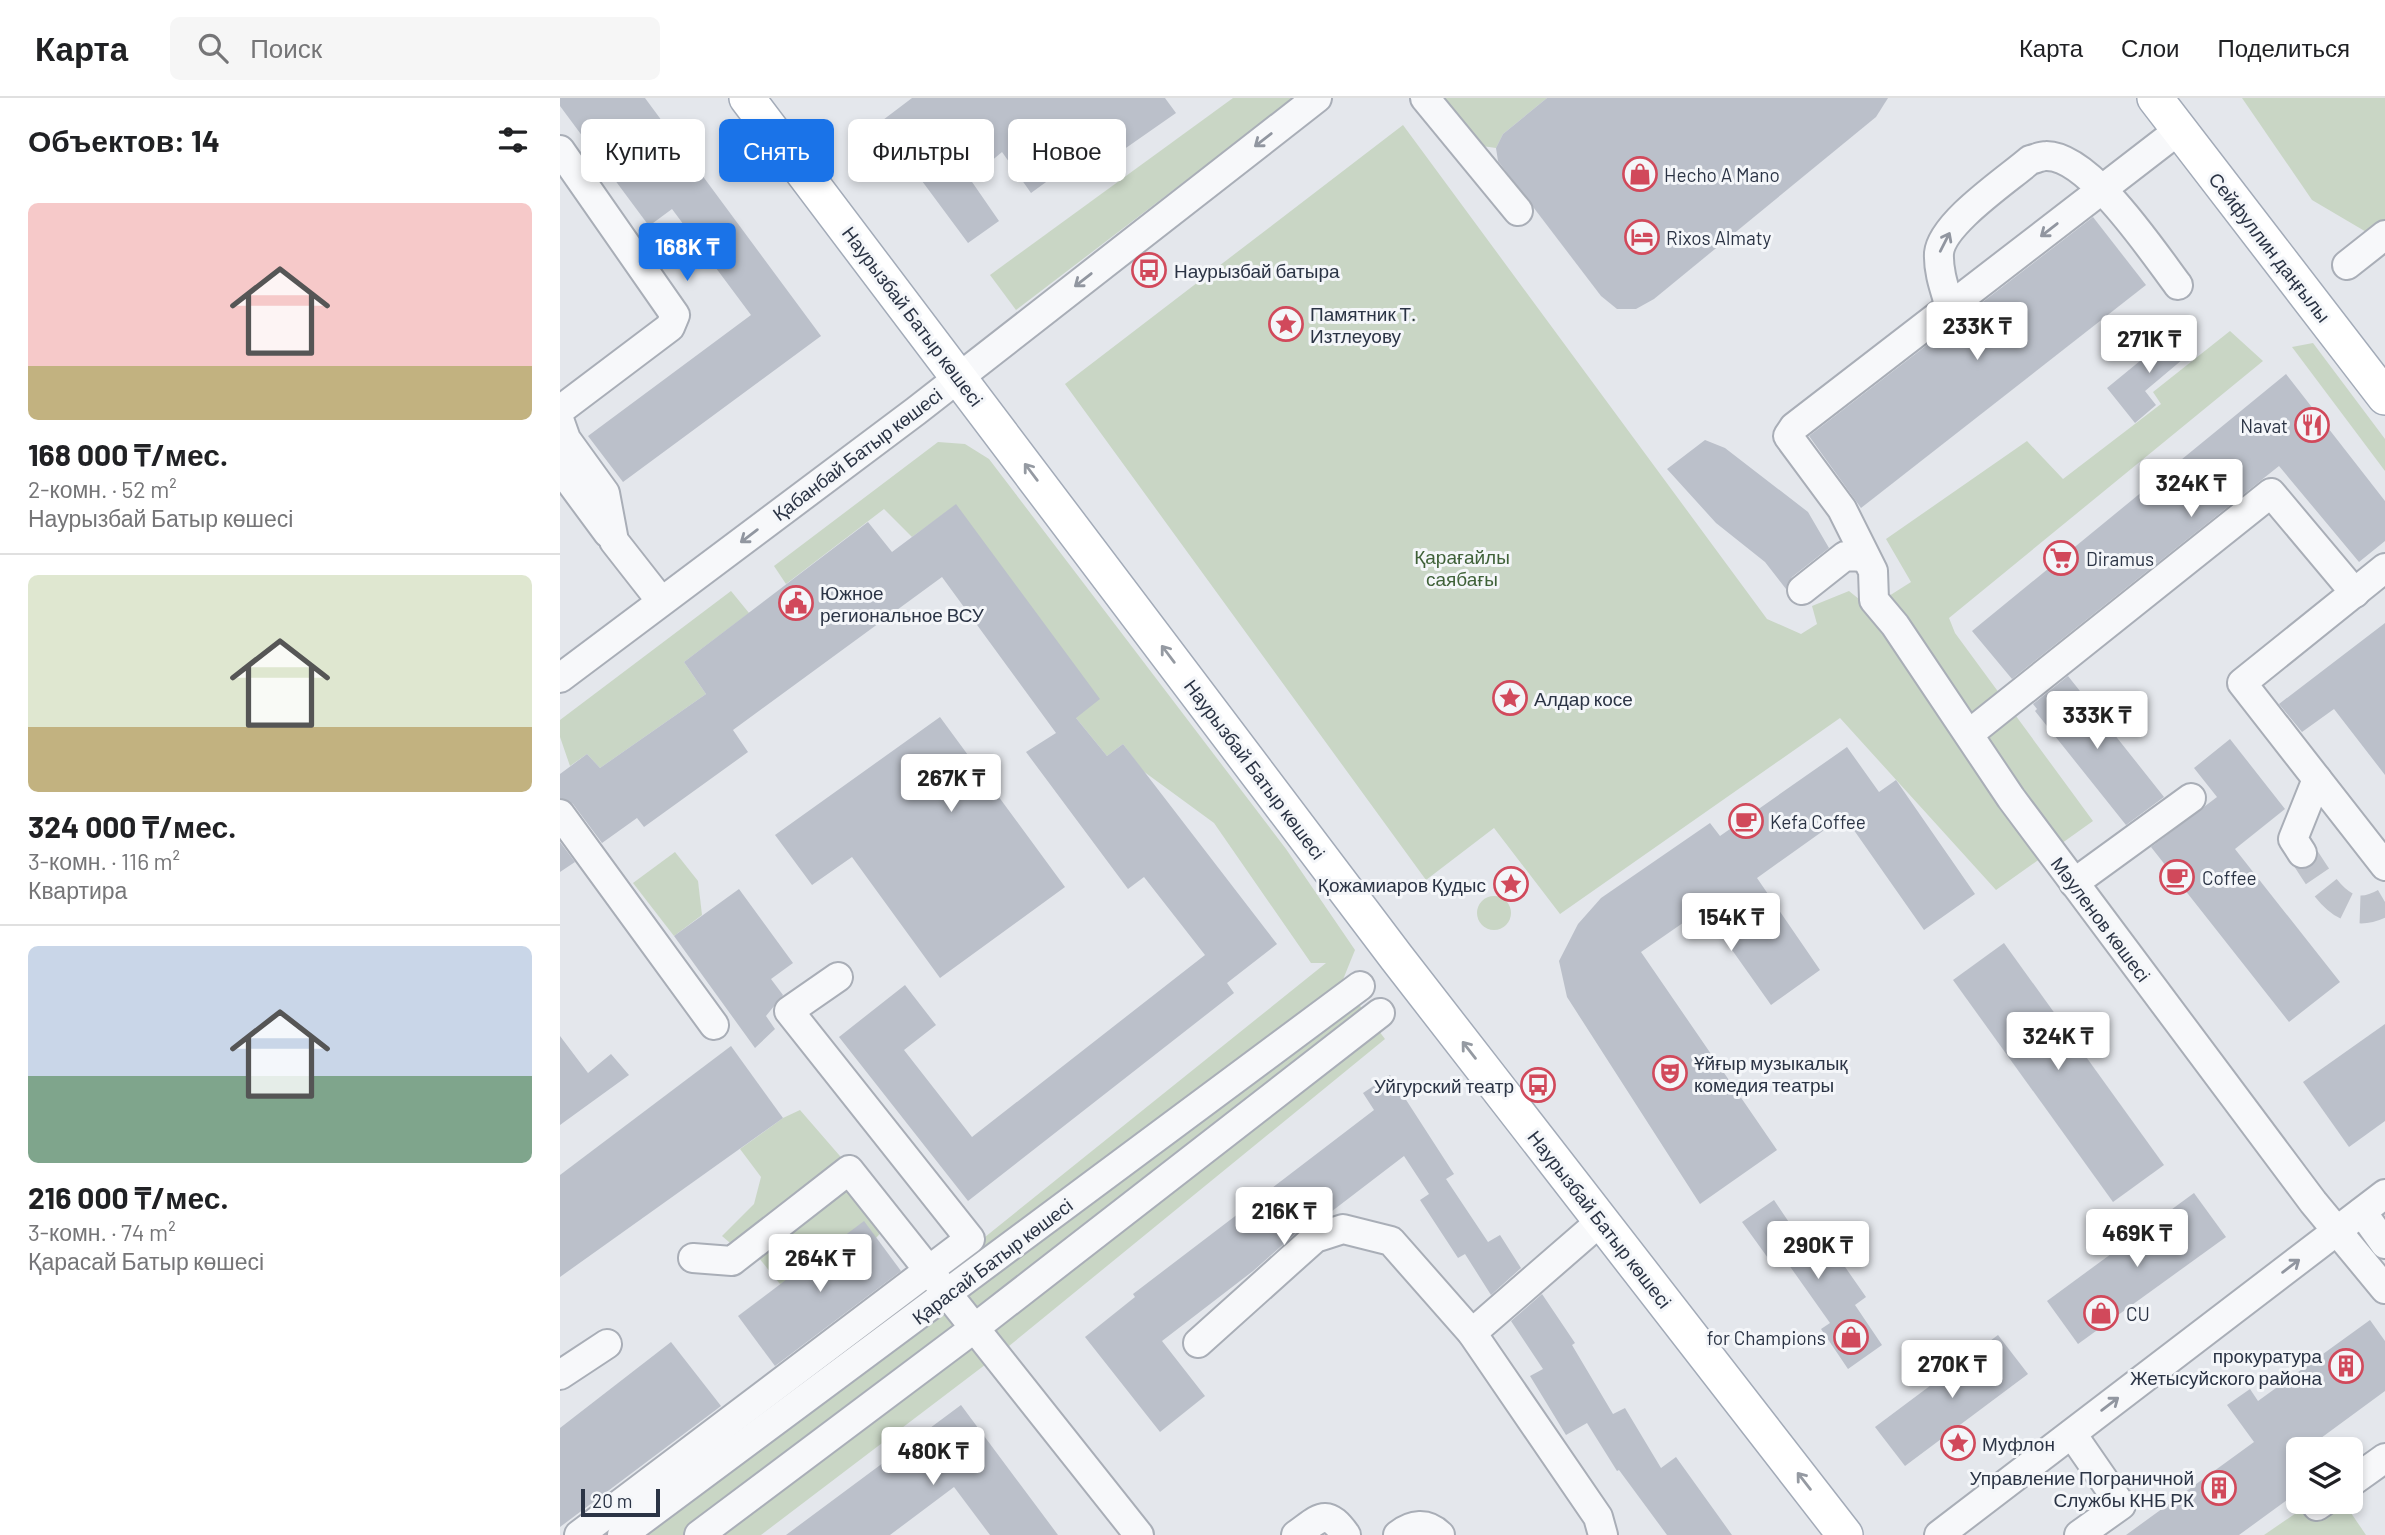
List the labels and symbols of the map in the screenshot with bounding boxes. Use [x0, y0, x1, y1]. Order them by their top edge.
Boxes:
one-way arrow [1254, 132, 1273, 147]
shop icon: Hecho A Mano [1621, 155, 1659, 193]
place label: Hecho A Mano [1664, 163, 1780, 186]
street label: Сейфуллин даңғылы [2204, 167, 2336, 327]
hotel icon: Rixos Almaty [1623, 218, 1661, 256]
street label: Наурызбай Батыр көшесі [838, 222, 988, 410]
pin: 168K ₸ [630, 223, 744, 283]
one-way arrow [2041, 223, 2059, 238]
place label: Rixos Almaty [1666, 226, 1772, 249]
one-way arrow [1938, 232, 1952, 252]
bus stop icon: Наурызбай батыра [1130, 251, 1168, 289]
place label: Наурызбай батыра [1174, 259, 1340, 282]
one-way arrow [1075, 272, 1093, 287]
place label: Памятник Т. Изтлеуову [1310, 302, 1416, 347]
pin: 233K ₸ [1920, 302, 2034, 362]
place icon: Памятник Т. Изтлеуову [1267, 305, 1305, 343]
pin: 271K ₸ [2092, 316, 2206, 375]
street label: Қабанбай Батыр көшесі [768, 383, 946, 525]
restaurant icon: Navat [2293, 406, 2331, 444]
place label: Navat [2240, 414, 2288, 437]
pin: 324K ₸ [2134, 460, 2248, 519]
one-way arrow [1024, 464, 1039, 482]
one-way arrow [740, 529, 758, 544]
supermarket icon: Diramus [2042, 539, 2080, 577]
park label: Қарағайлы саябағы [1414, 545, 1510, 590]
place label: Diramus [2086, 547, 2154, 570]
place label: Южное региональное ВСУ [820, 581, 985, 626]
public building icon: Южное региональное ВСУ [777, 584, 815, 622]
one-way arrow [1161, 645, 1176, 664]
street label: Наурызбай Батыр көшесі [1180, 675, 1330, 863]
place icon: Алдар косе [1491, 679, 1529, 717]
place label: Алдар косе [1534, 687, 1633, 710]
pin: 333K ₸ [2040, 692, 2154, 751]
pin: 267K ₸ [894, 754, 1008, 814]
cafe icon: Kefa Coffee [1727, 802, 1765, 840]
place label: Kefa Coffee [1770, 810, 1866, 833]
street label: Мәуленов көшесі [2047, 852, 2155, 986]
cafe icon: Coffee [2158, 858, 2196, 896]
place icon: Қожамиаров Қудыс [1492, 865, 1530, 903]
place label: Coffee [2202, 866, 2257, 889]
place label: Қожамиаров Қудыс [1318, 873, 1486, 896]
pin: 154K ₸ [1674, 894, 1788, 953]
pin: 324K ₸ [2001, 1012, 2115, 1072]
one-way arrow [1461, 1041, 1476, 1060]
place label: Ұйғыр музыкалық комедия театры [1694, 1051, 1848, 1096]
theatre icon: Ұйғыр музыкалық комедия театры [1651, 1054, 1689, 1092]
bus stop icon: Уйгурский театр [1519, 1066, 1557, 1104]
place label: Уйгурский театр [1374, 1074, 1514, 1097]
street label: Наурызбай Батыр көшесі [1523, 1126, 1677, 1312]
pin: 216K ₸ [1227, 1188, 1341, 1247]
street label: Қарасай Батыр көшесі [907, 1193, 1077, 1329]
pin: 469K ₸ [2080, 1210, 2194, 1269]
pin: 290K ₸ [1761, 1222, 1875, 1281]
pin: 264K ₸ [763, 1234, 877, 1294]
one-way arrow [2281, 1259, 2300, 1273]
shop icon: CU [2082, 1294, 2120, 1332]
place label: CU [2126, 1302, 2150, 1325]
shop icon: for Champions [1832, 1318, 1870, 1356]
place label: for Champions [1707, 1326, 1826, 1349]
pin: 270K ₸ [1895, 1340, 2009, 1400]
place label: прокуратура Жетысуйского района [2130, 1344, 2322, 1389]
building icon: прокуратура Жетысуйского района [2327, 1347, 2365, 1385]
one-way arrow [2100, 1397, 2119, 1412]
place icon: Муфлон [1939, 1424, 1977, 1462]
pin: 480K ₸ [876, 1428, 990, 1487]
place label: Муфлон [1982, 1432, 2055, 1455]
place label: Управление Пограничной Службы КНБ РК [1970, 1466, 2194, 1511]
building icon: Управление Пограничной Службы КНБ РК [2200, 1469, 2238, 1507]
one-way arrow [1796, 1472, 1811, 1491]
scale bar [581, 1486, 660, 1518]

